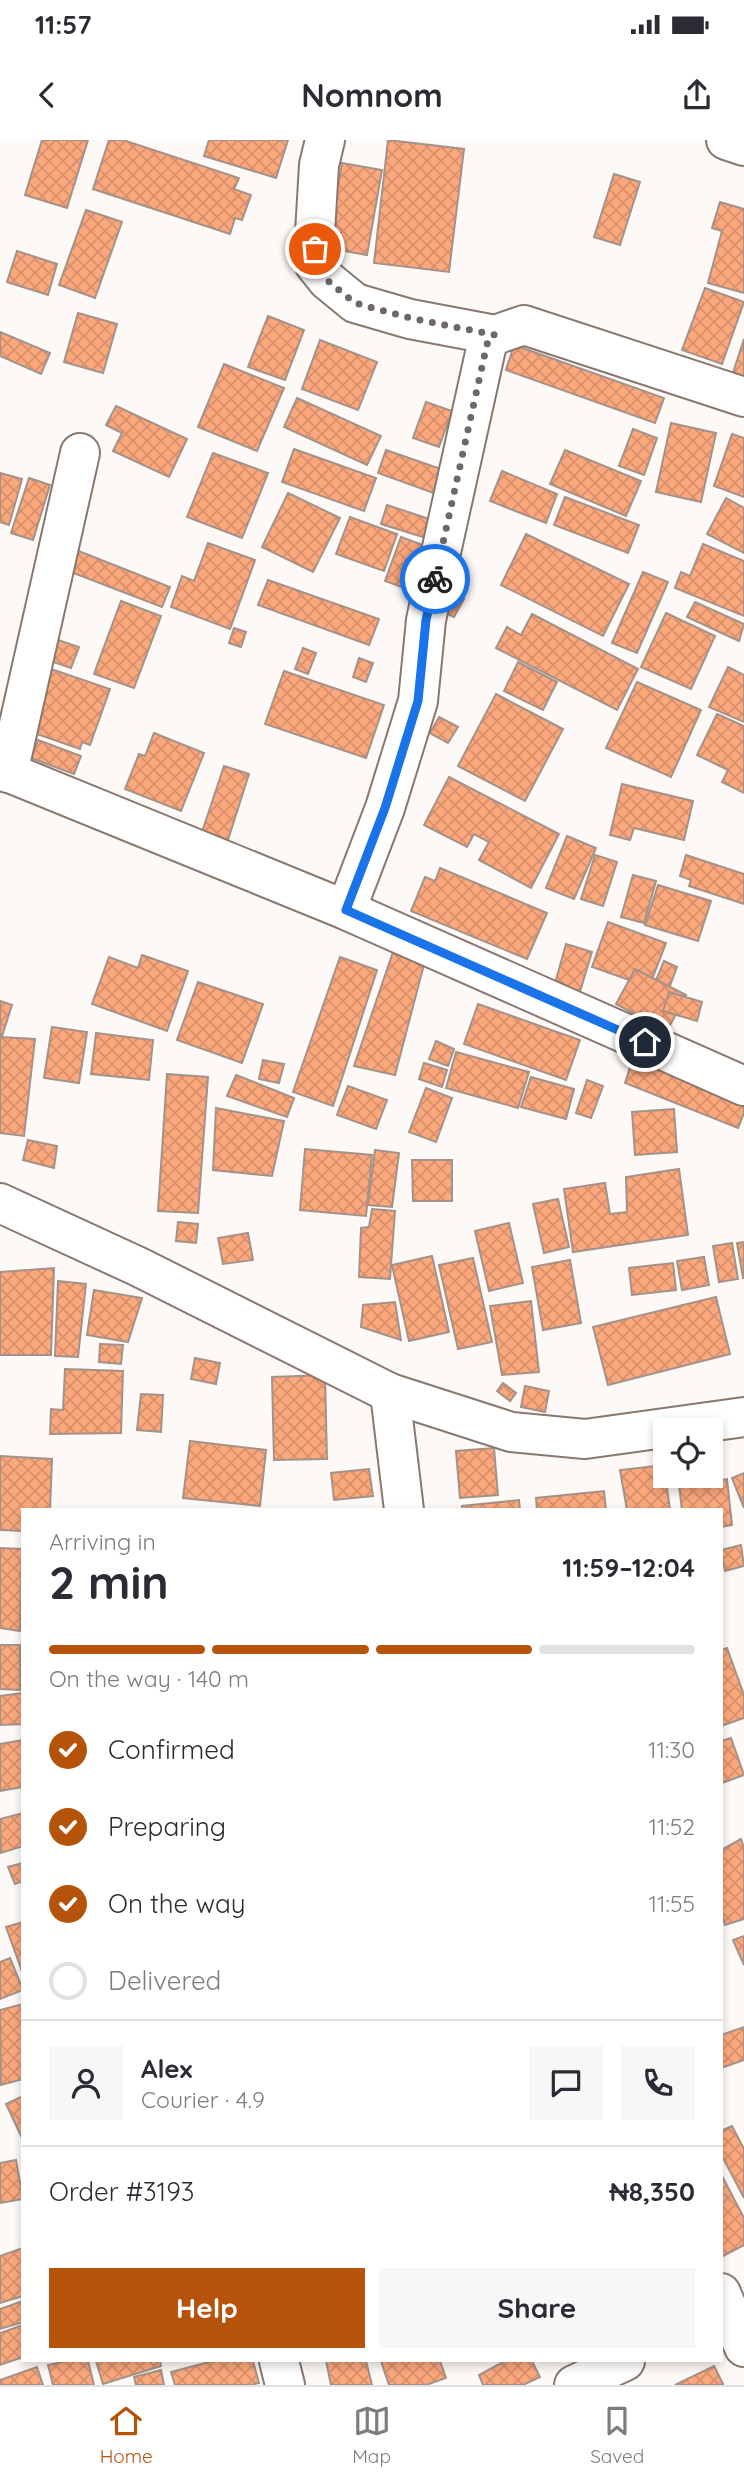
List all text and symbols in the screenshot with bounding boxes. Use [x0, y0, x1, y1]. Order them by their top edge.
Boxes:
text: 11:57 [35, 8, 92, 41]
text: Nomnom [301, 75, 443, 115]
icon: back [28, 76, 66, 114]
icon: share [678, 76, 716, 114]
pin [285, 219, 345, 279]
icon: bag [296, 230, 334, 268]
courier [400, 544, 470, 614]
icon: bike [416, 560, 454, 598]
pin [615, 1012, 675, 1072]
icon: home [626, 1023, 664, 1061]
map controls [653, 1418, 723, 1488]
button: locate [653, 1418, 723, 1488]
text: Arriving in [49, 1527, 156, 1556]
text: 11:59–12:04 [562, 1551, 695, 1584]
text: 2 min [49, 1553, 169, 1611]
text: On the way · 140 m [49, 1664, 249, 1693]
icon: check [49, 1731, 87, 1769]
text: Confirmed [108, 1733, 235, 1766]
text: 11:30 [648, 1735, 695, 1764]
icon: check [49, 1808, 87, 1846]
text: Preparing [108, 1810, 226, 1843]
text: 11:52 [648, 1812, 695, 1841]
icon: check [49, 1885, 87, 1923]
text: On the way [108, 1887, 246, 1920]
text: 11:55 [649, 1889, 695, 1918]
text: Delivered [108, 1964, 221, 1997]
button: person [49, 2046, 123, 2120]
button: chat [529, 2046, 603, 2120]
button: phone [621, 2046, 695, 2120]
text: Alex [141, 2052, 192, 2085]
text: Courier · 4.9 [141, 2085, 265, 2114]
text: Order #3193 [49, 2175, 194, 2208]
text: ₦8,350 [610, 2175, 695, 2208]
button: Help [49, 2268, 365, 2348]
button: Share [379, 2268, 695, 2348]
tab: Home [100, 2402, 153, 2468]
tab: Map [352, 2402, 391, 2468]
tab: Saved [590, 2402, 644, 2468]

